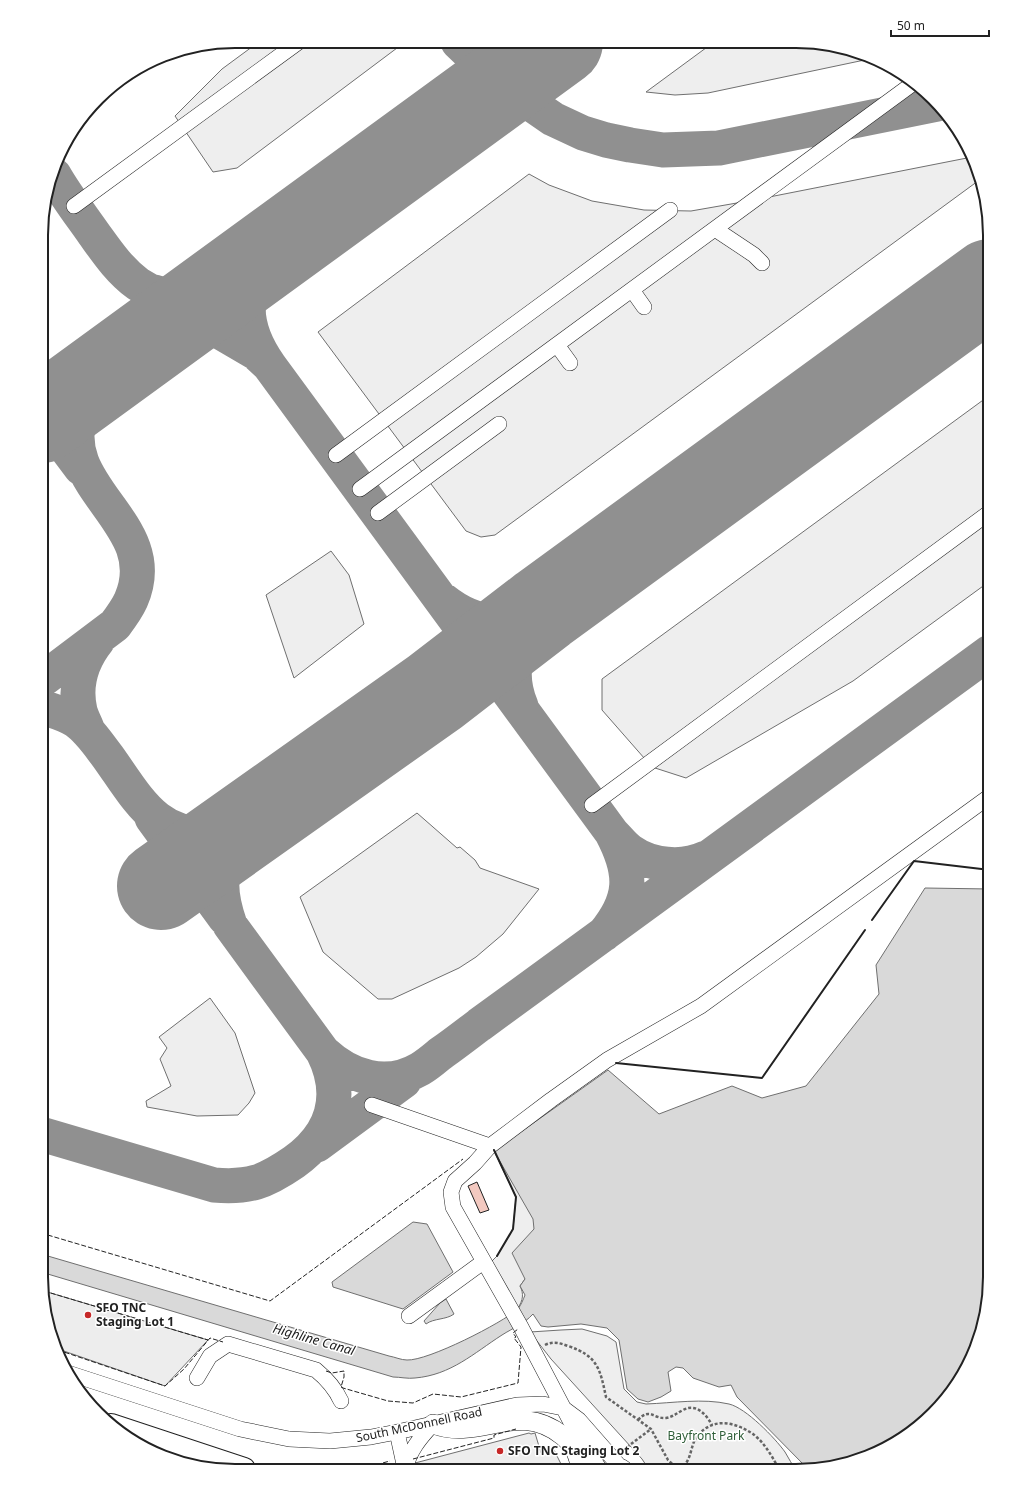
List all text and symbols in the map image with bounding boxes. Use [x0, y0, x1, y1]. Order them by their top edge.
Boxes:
scale bar [891, 12, 989, 38]
text: 50 m [897, 17, 925, 34]
place label: SFO TNC Staging Lot 1 [96, 1299, 174, 1330]
marker: SFO TNC Staging Lot 1 [83, 1310, 93, 1320]
water label: Highline Canal [271, 1319, 358, 1359]
street label: South McDonnell Road [354, 1403, 484, 1446]
park label: Bayfront Park [668, 1427, 745, 1444]
place label: SFO TNC Staging Lot 2 [508, 1442, 640, 1459]
marker: SFO TNC Staging Lot 2 [495, 1446, 505, 1456]

